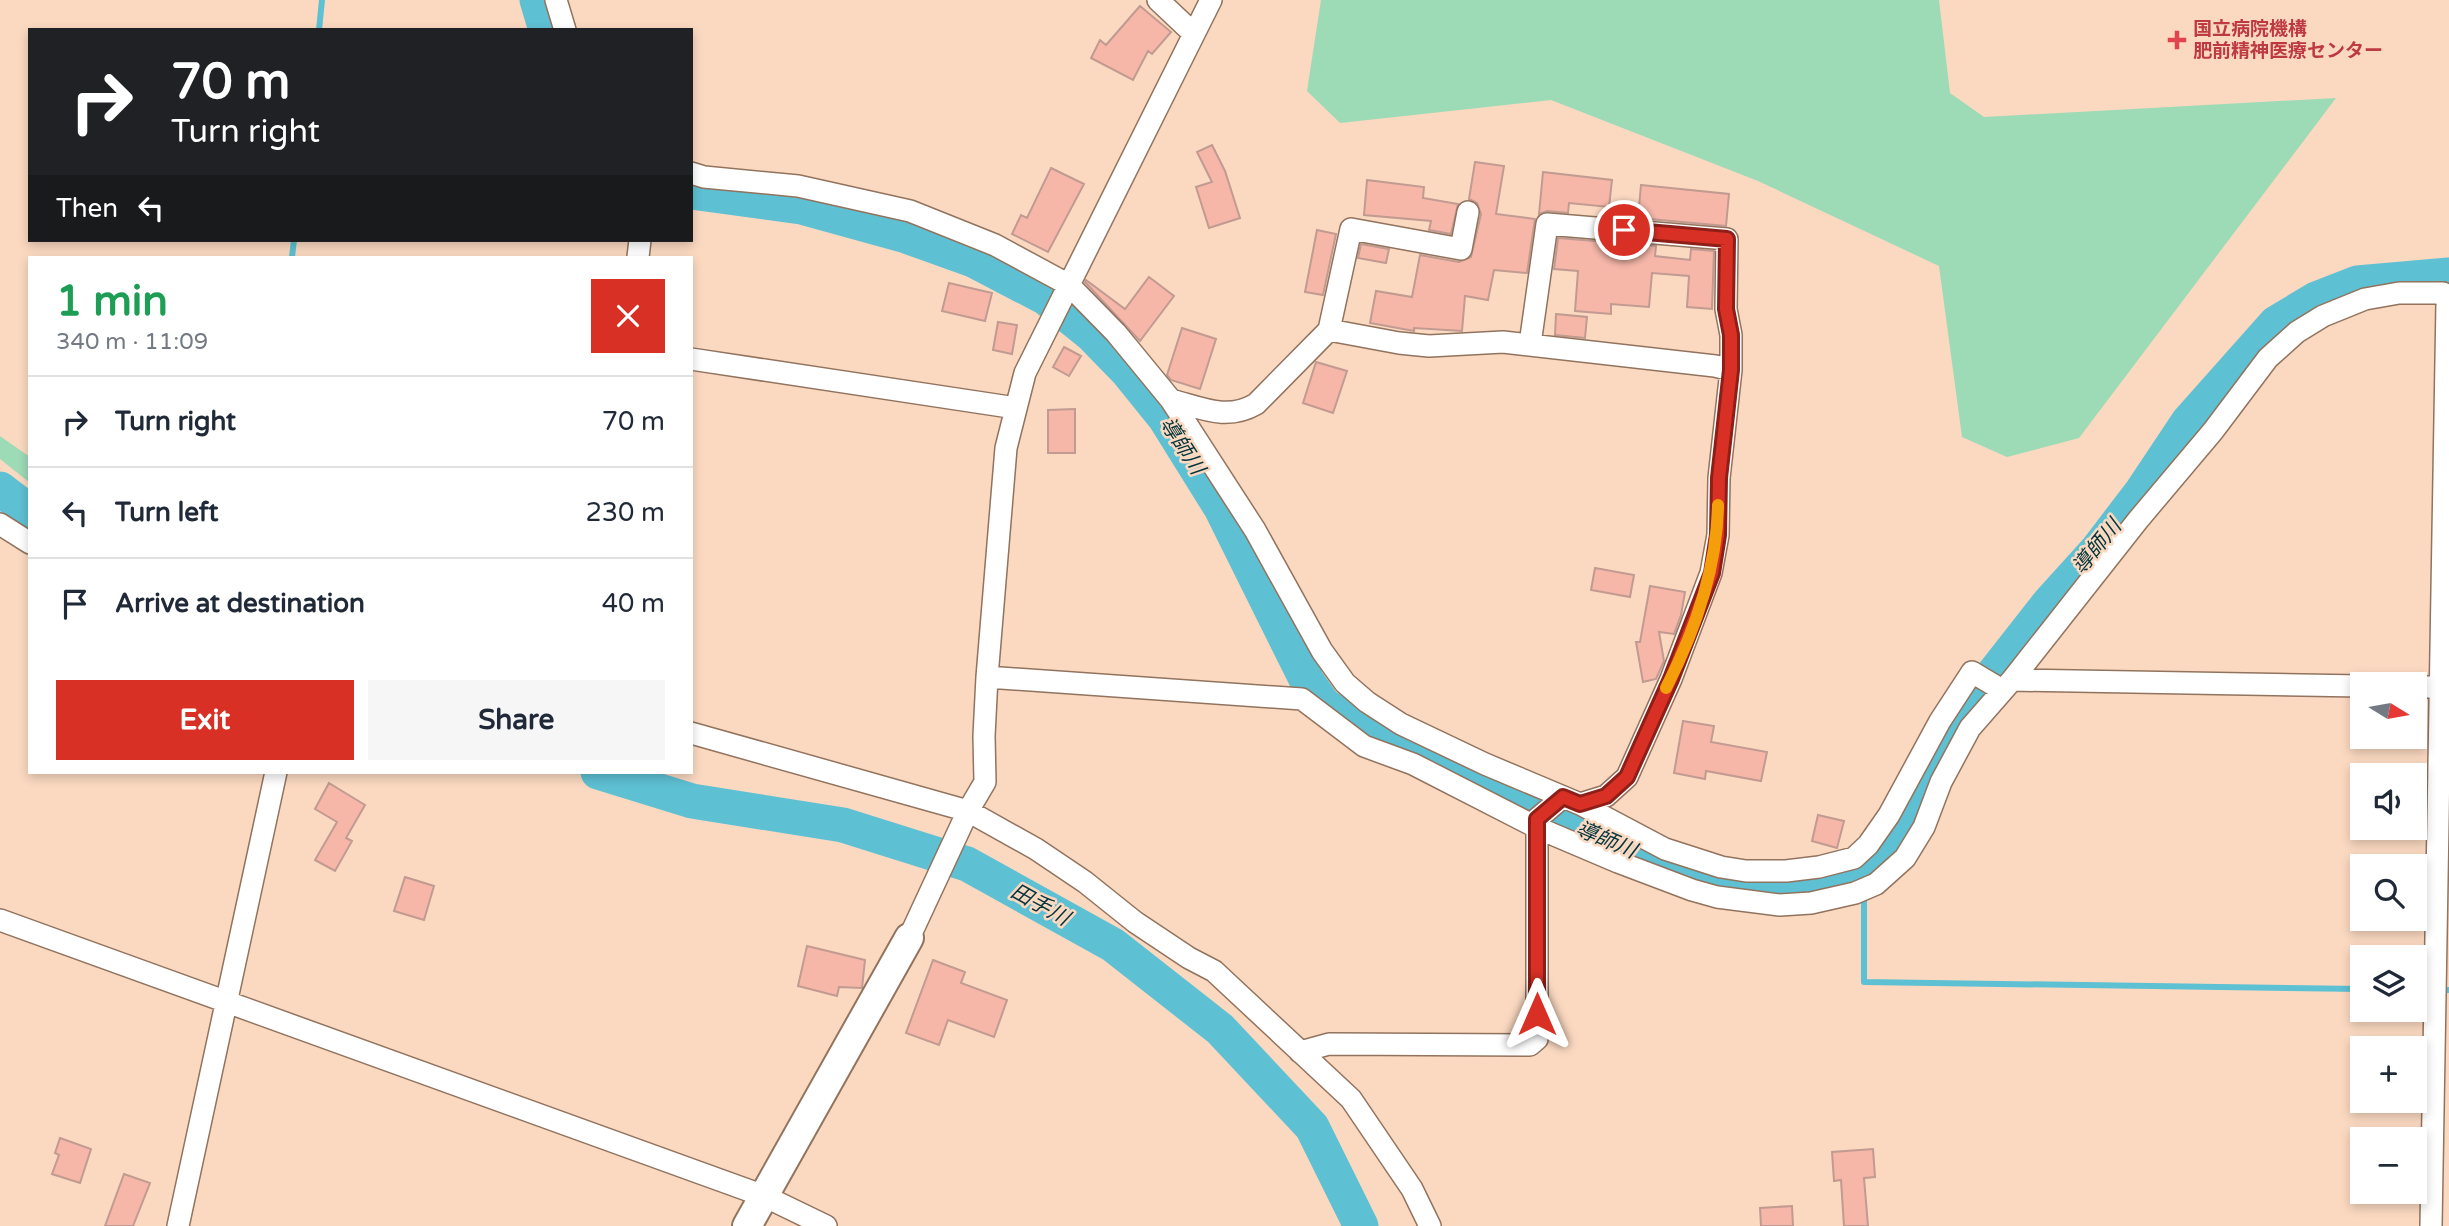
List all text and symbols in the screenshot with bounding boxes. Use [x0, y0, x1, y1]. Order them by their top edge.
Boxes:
place label: 国立病院機構 肥前精神医療センター [2193, 18, 2383, 62]
marker: 国立病院機構 肥前精神医療センター [2167, 30, 2187, 50]
text: 70 m [171, 53, 290, 112]
icon: right [56, 56, 147, 147]
text: Turn right [171, 113, 320, 151]
icon: left [132, 189, 170, 227]
text: Then [56, 193, 118, 224]
pin [1594, 200, 1654, 260]
icon: arrive [1605, 211, 1643, 249]
text: 1 min [56, 276, 168, 327]
button: close [591, 279, 665, 353]
text: 340 m · 11:09 [56, 328, 208, 356]
icon: right [56, 403, 94, 441]
text: Turn right [115, 406, 236, 437]
text: 70 m [602, 406, 665, 437]
water label: 導師川 [1154, 413, 1211, 481]
icon: left [56, 494, 94, 532]
text: Turn left [115, 497, 218, 528]
text: 230 m [585, 497, 665, 528]
water label: 導師川 [2067, 513, 2128, 579]
icon: arrive [56, 585, 94, 623]
text: Arrive at destination [115, 588, 365, 619]
text: 40 m [602, 588, 665, 619]
north arrow [2350, 672, 2427, 749]
map controls [2350, 672, 2427, 1204]
button: Exit [56, 680, 354, 760]
button: Share [368, 680, 665, 760]
button: sound [2350, 763, 2427, 840]
water label: 導師川 [1572, 816, 1642, 865]
button: search [2350, 854, 2427, 931]
water label: 田手川 [1006, 879, 1075, 932]
button: layers [2350, 945, 2427, 1022]
position arrow [1500, 977, 1574, 1051]
button: + [2350, 1036, 2427, 1113]
button: − [2350, 1127, 2427, 1204]

